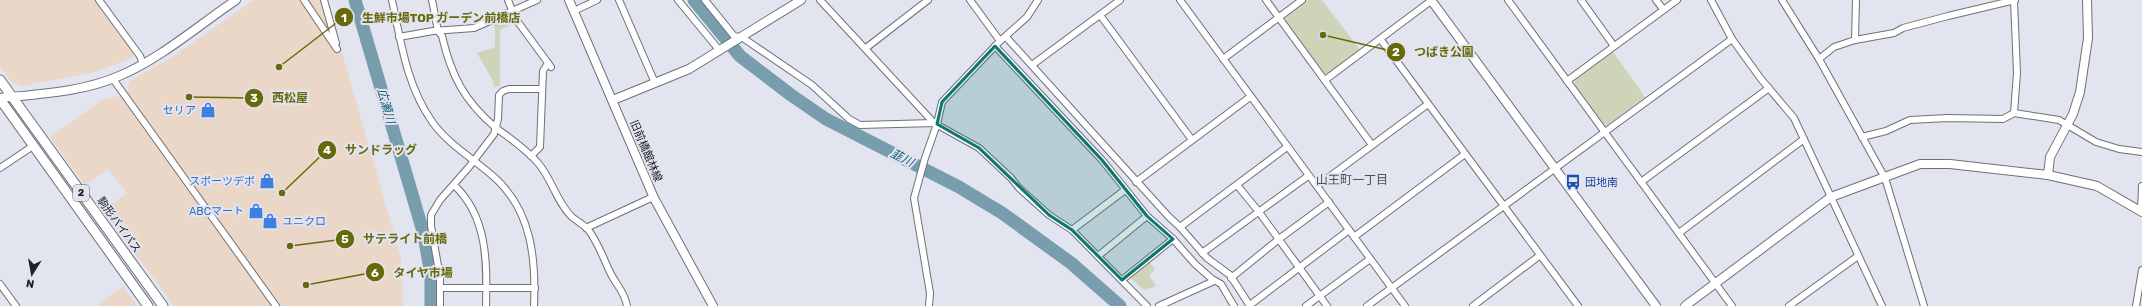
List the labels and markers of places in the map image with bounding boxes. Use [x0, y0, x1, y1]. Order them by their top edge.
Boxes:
callout: 生鮮市場TOP ガーデン前橋店 [334, 5, 529, 29]
callout: つばき公園 [1386, 40, 1482, 64]
callout: 西松屋 [244, 86, 316, 110]
shop icon: セリア [199, 101, 217, 119]
place label: セリア [163, 104, 196, 117]
callout: サンドラッグ [317, 138, 425, 162]
shop icon: スポーツデポ [258, 172, 276, 190]
bus stop icon: 団地南 [1564, 173, 1582, 191]
place label: スポーツデポ [189, 175, 255, 188]
place label: 団地南 [1585, 176, 1618, 189]
shop icon: ABCマート [247, 202, 265, 220]
place label: ABCマート [189, 205, 244, 218]
shop icon: ユニクロ [261, 212, 279, 230]
place label: ユニクロ [282, 215, 326, 228]
callout: サテライト前橋 [335, 227, 455, 251]
callout: タイヤ市場 [365, 260, 461, 284]

